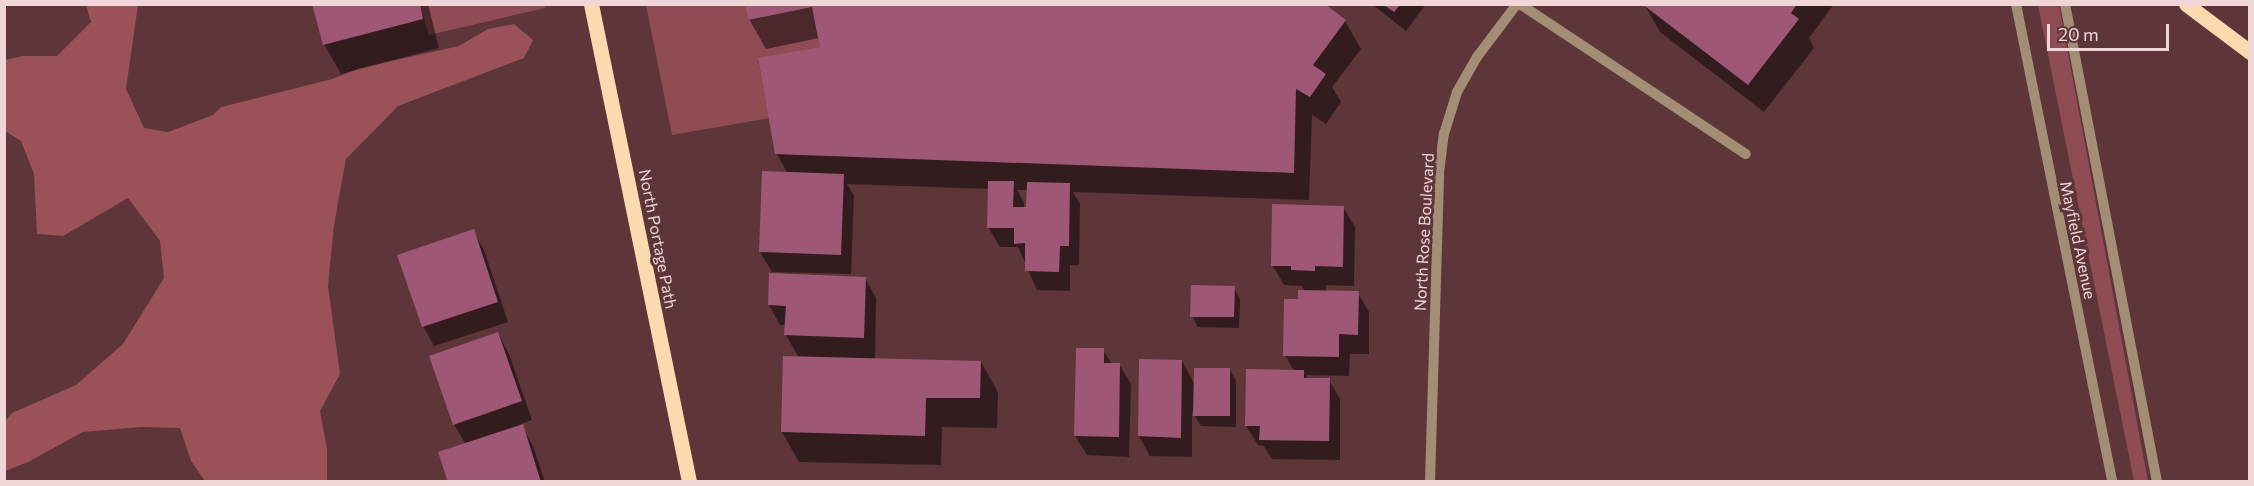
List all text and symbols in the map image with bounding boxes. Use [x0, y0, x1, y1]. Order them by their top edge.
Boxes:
scale bar [2050, 12, 2172, 50]
text: 20 m [2058, 23, 2099, 45]
street label: North Rose Boulevard [1410, 153, 1438, 311]
street label: North Portage Path [635, 168, 681, 310]
street label: Mayfield Avenue [2056, 179, 2100, 301]

